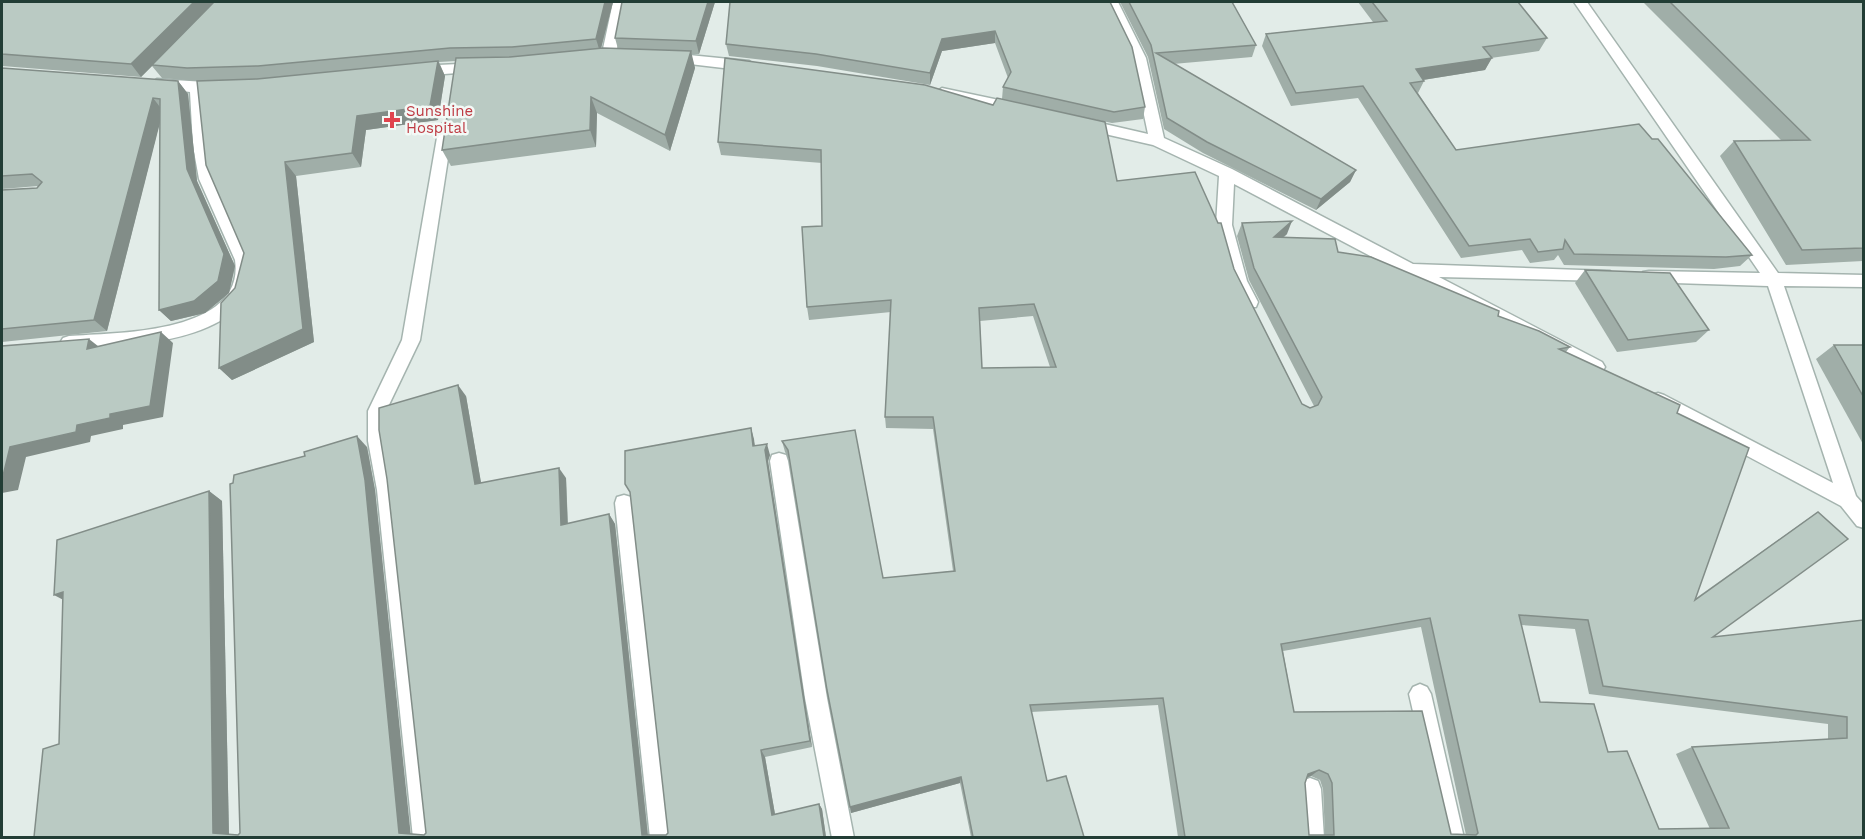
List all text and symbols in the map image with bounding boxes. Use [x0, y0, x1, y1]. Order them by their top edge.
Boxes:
place label: Sunshine Hospital [406, 102, 473, 137]
marker: Sunshine Hospital [383, 111, 401, 129]

